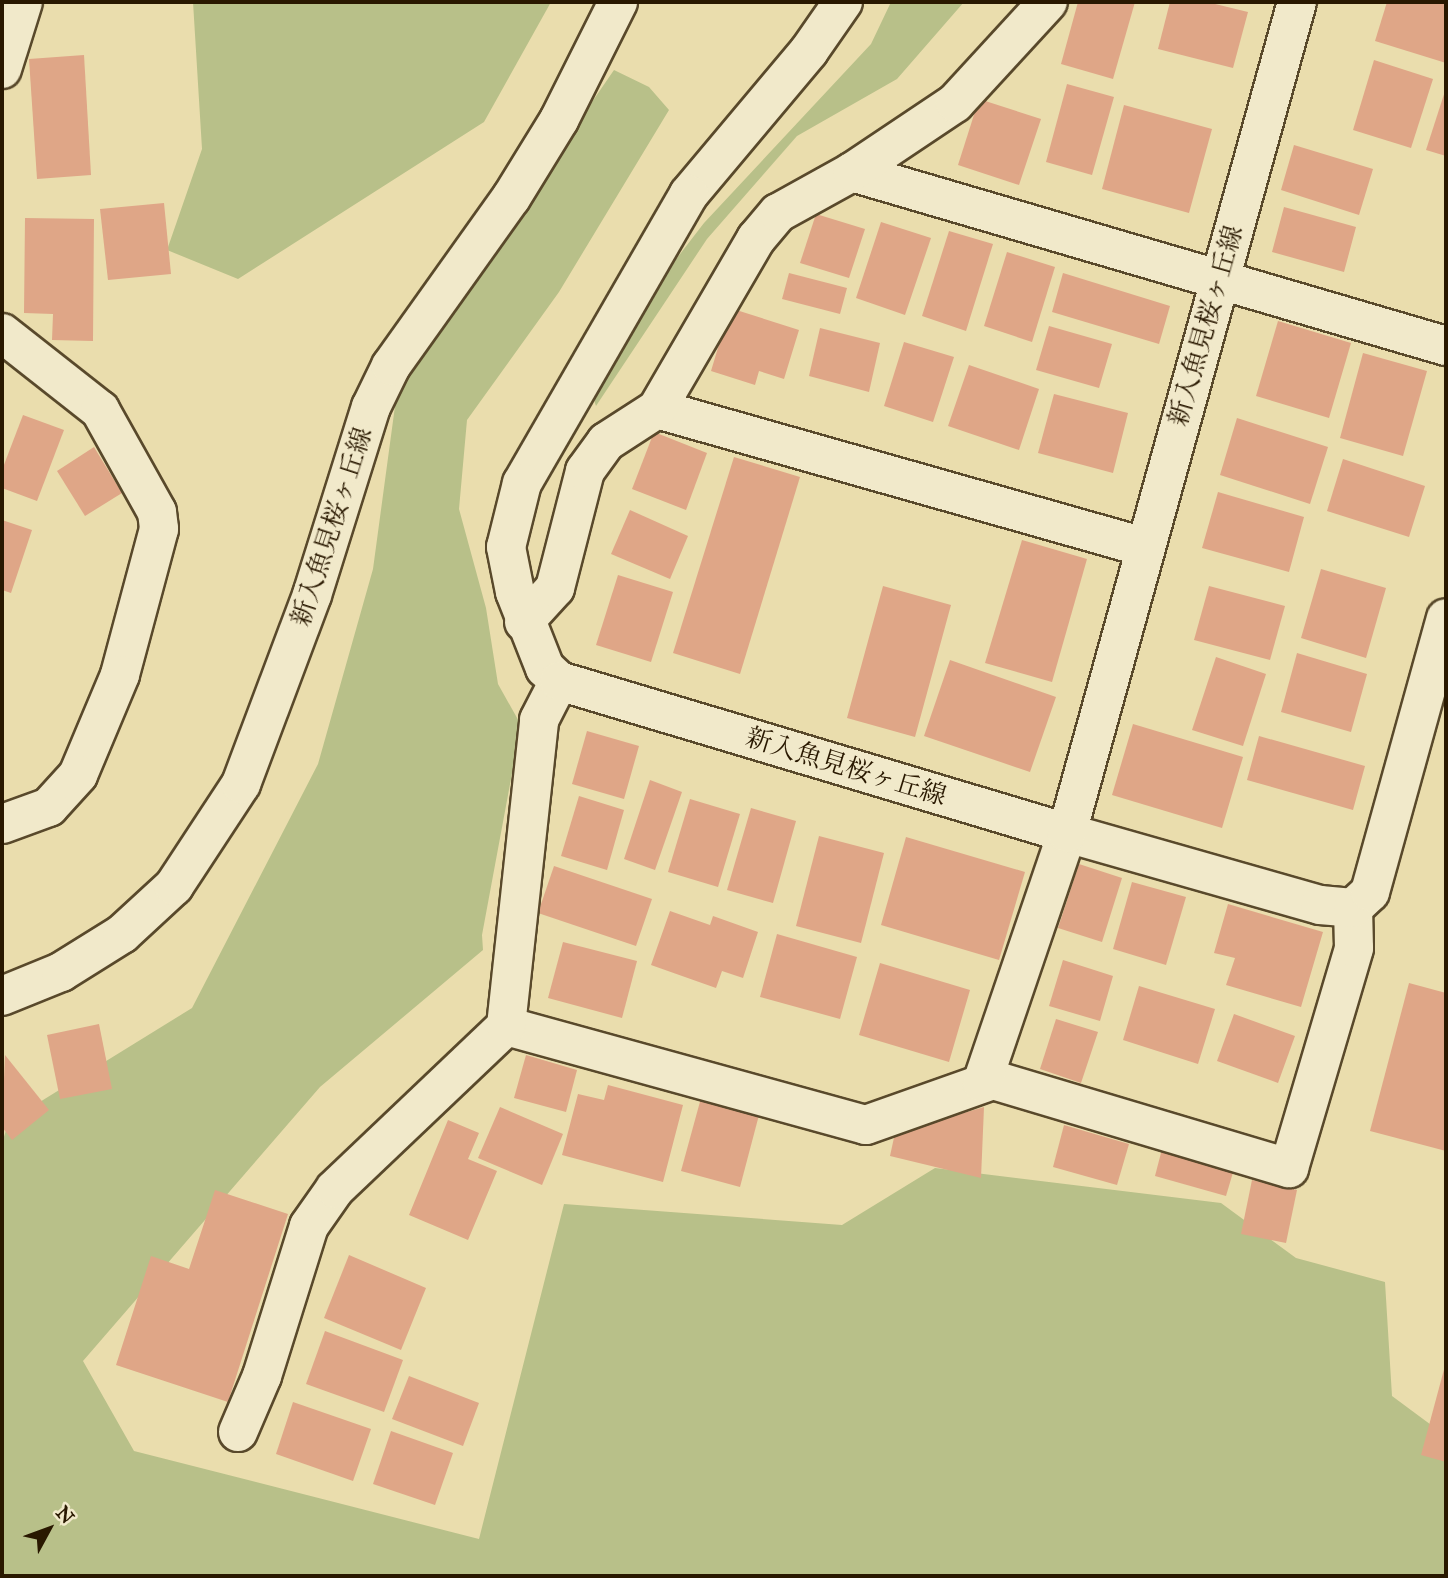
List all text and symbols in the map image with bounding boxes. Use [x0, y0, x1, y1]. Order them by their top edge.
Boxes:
street label: 新入魚見桜ヶ丘線 [1162, 222, 1250, 430]
street label: 新入魚見桜ヶ丘線 [285, 423, 379, 631]
street label: 新入魚見桜ヶ丘線 [742, 722, 950, 812]
north arrow [14, 1494, 84, 1564]
text: N [51, 1501, 79, 1529]

